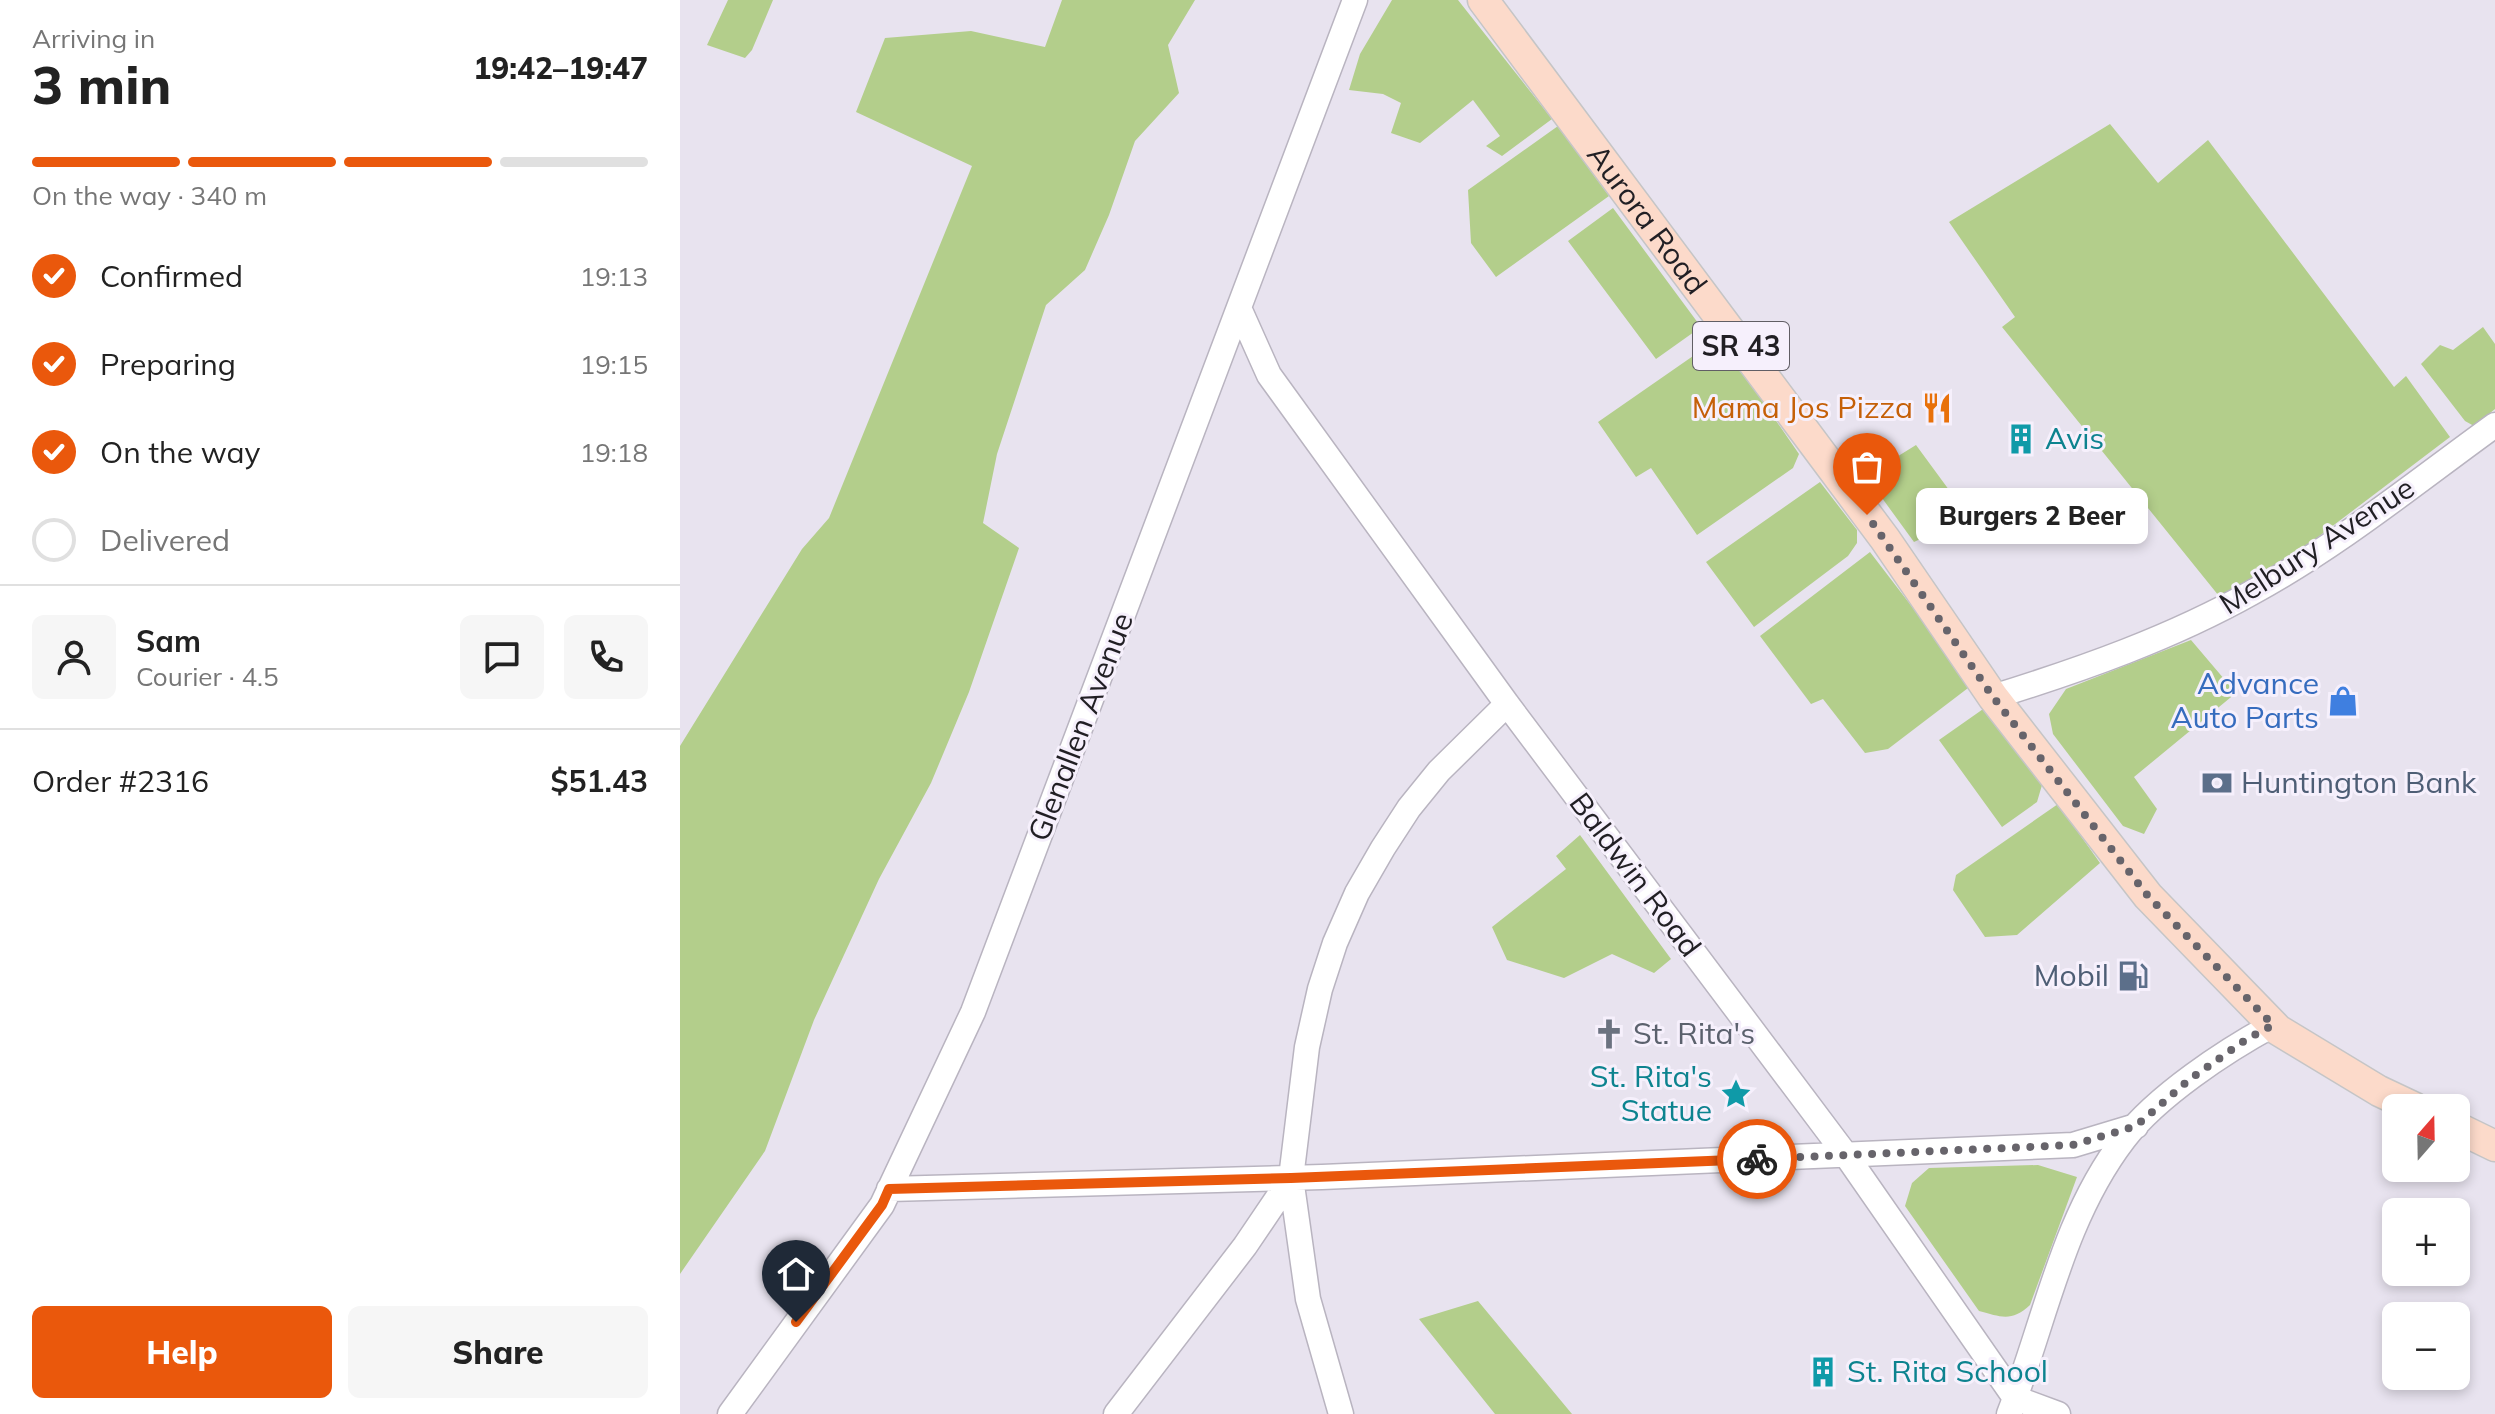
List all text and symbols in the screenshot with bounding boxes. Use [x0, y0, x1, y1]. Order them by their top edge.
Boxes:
text: Arriving in [32, 22, 155, 55]
text: 19:42–19:47 [473, 49, 648, 87]
text: 3 min [32, 52, 171, 117]
street label: Aurora Road [1579, 137, 1716, 301]
text: On the way · 340 m [32, 179, 267, 212]
icon: check [32, 254, 76, 298]
text: Confirmed [100, 257, 243, 295]
text: 19:13 [580, 260, 648, 293]
road number: SR 43 [1693, 322, 1789, 370]
icon: check [32, 342, 76, 386]
text: Preparing [100, 345, 236, 383]
text: 19:15 [580, 348, 648, 381]
place label: Mama Jos Pizza [1692, 388, 1913, 426]
restaurant icon: Mama Jos Pizza [1920, 391, 1954, 425]
place label: Avis [2045, 419, 2104, 457]
building icon: Avis [2004, 422, 2038, 456]
icon: check [32, 430, 76, 474]
text: On the way [100, 433, 260, 471]
pin [1833, 433, 1901, 515]
text: 19:18 [580, 436, 648, 469]
icon: bag [1845, 445, 1889, 489]
street label: Melbury Avenue [2212, 468, 2421, 622]
callout: Burgers 2 Beer [1915, 487, 2147, 543]
text: Burgers 2 Beer [1939, 499, 2125, 532]
text: Delivered [100, 521, 230, 559]
street label: Glenallen Avenue [1019, 607, 1141, 846]
button: person [32, 615, 116, 699]
button: chat [460, 615, 544, 699]
button: phone [564, 615, 648, 699]
text: Sam [136, 622, 201, 660]
text: Courier · 4.5 [136, 660, 279, 693]
place label: Advance Auto Parts [2170, 664, 2319, 736]
shop icon: Advance Auto Parts [2326, 684, 2360, 718]
text: Order #2316 [32, 762, 209, 800]
text: $51.43 [551, 762, 648, 800]
place label: Huntington Bank [2241, 763, 2477, 801]
bank icon: Huntington Bank [2200, 766, 2234, 800]
street label: Baldwin Road [1562, 785, 1710, 964]
place label: Mobil [2034, 956, 2109, 994]
fuel station icon: Mobil [2116, 959, 2150, 993]
place label: St. Rita's [1633, 1014, 1755, 1052]
church icon: St. Rita's [1592, 1017, 1626, 1051]
place label: St. Rita's Statue [1590, 1057, 1712, 1129]
place icon: St. Rita's Statue [1719, 1077, 1753, 1111]
north arrow [2382, 1094, 2470, 1182]
map controls [2382, 1094, 2470, 1390]
courier [1717, 1119, 1797, 1199]
icon: bike [1735, 1137, 1779, 1181]
button: + [2382, 1198, 2470, 1286]
pin [762, 1240, 830, 1322]
icon: home [774, 1252, 818, 1296]
button: − [2382, 1302, 2470, 1390]
button: Help [32, 1306, 332, 1398]
button: Share [348, 1306, 648, 1398]
place label: St. Rita School [1847, 1352, 2048, 1390]
building icon: St. Rita School [1806, 1355, 1840, 1389]

